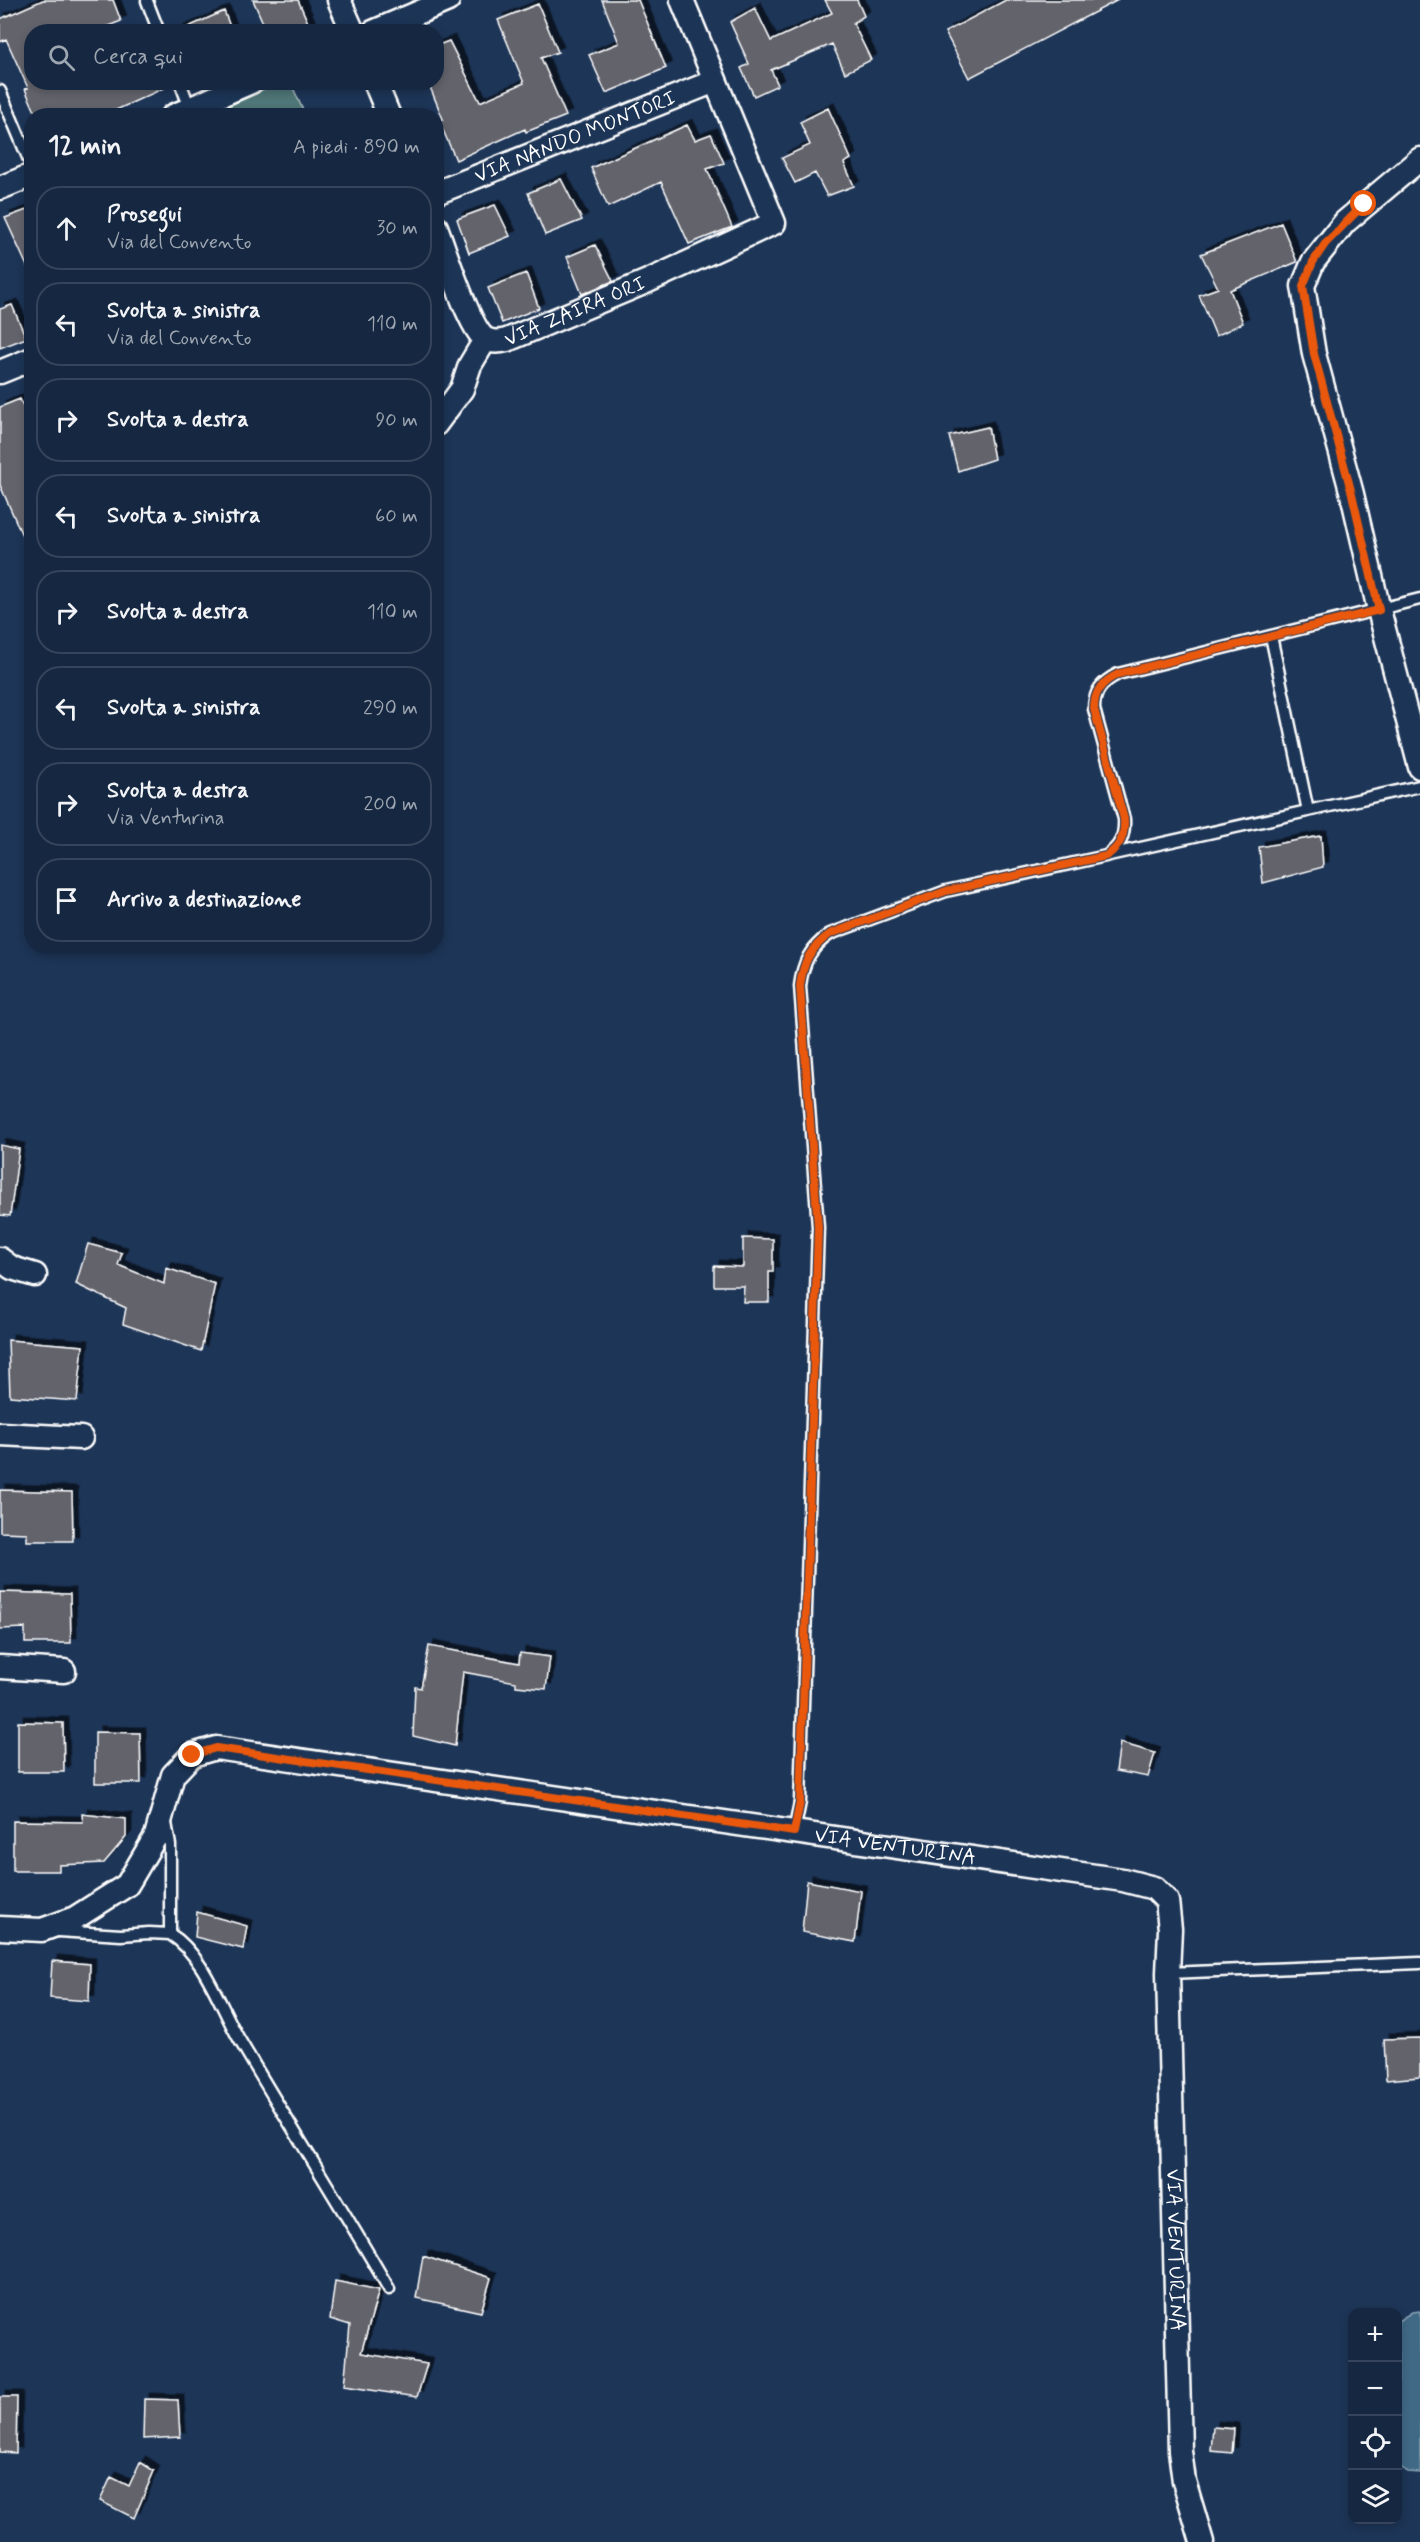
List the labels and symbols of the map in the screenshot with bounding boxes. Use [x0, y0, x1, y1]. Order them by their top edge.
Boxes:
street label: VIA NANDO MONTORI [470, 84, 680, 190]
route start [1350, 190, 1376, 216]
street label: VIA ZAIRA ORI [500, 270, 650, 354]
route end [178, 1741, 204, 1767]
street label: VIA VENTURINA [813, 1821, 978, 1872]
street label: VIA VENTURINA [1159, 2168, 1191, 2332]

